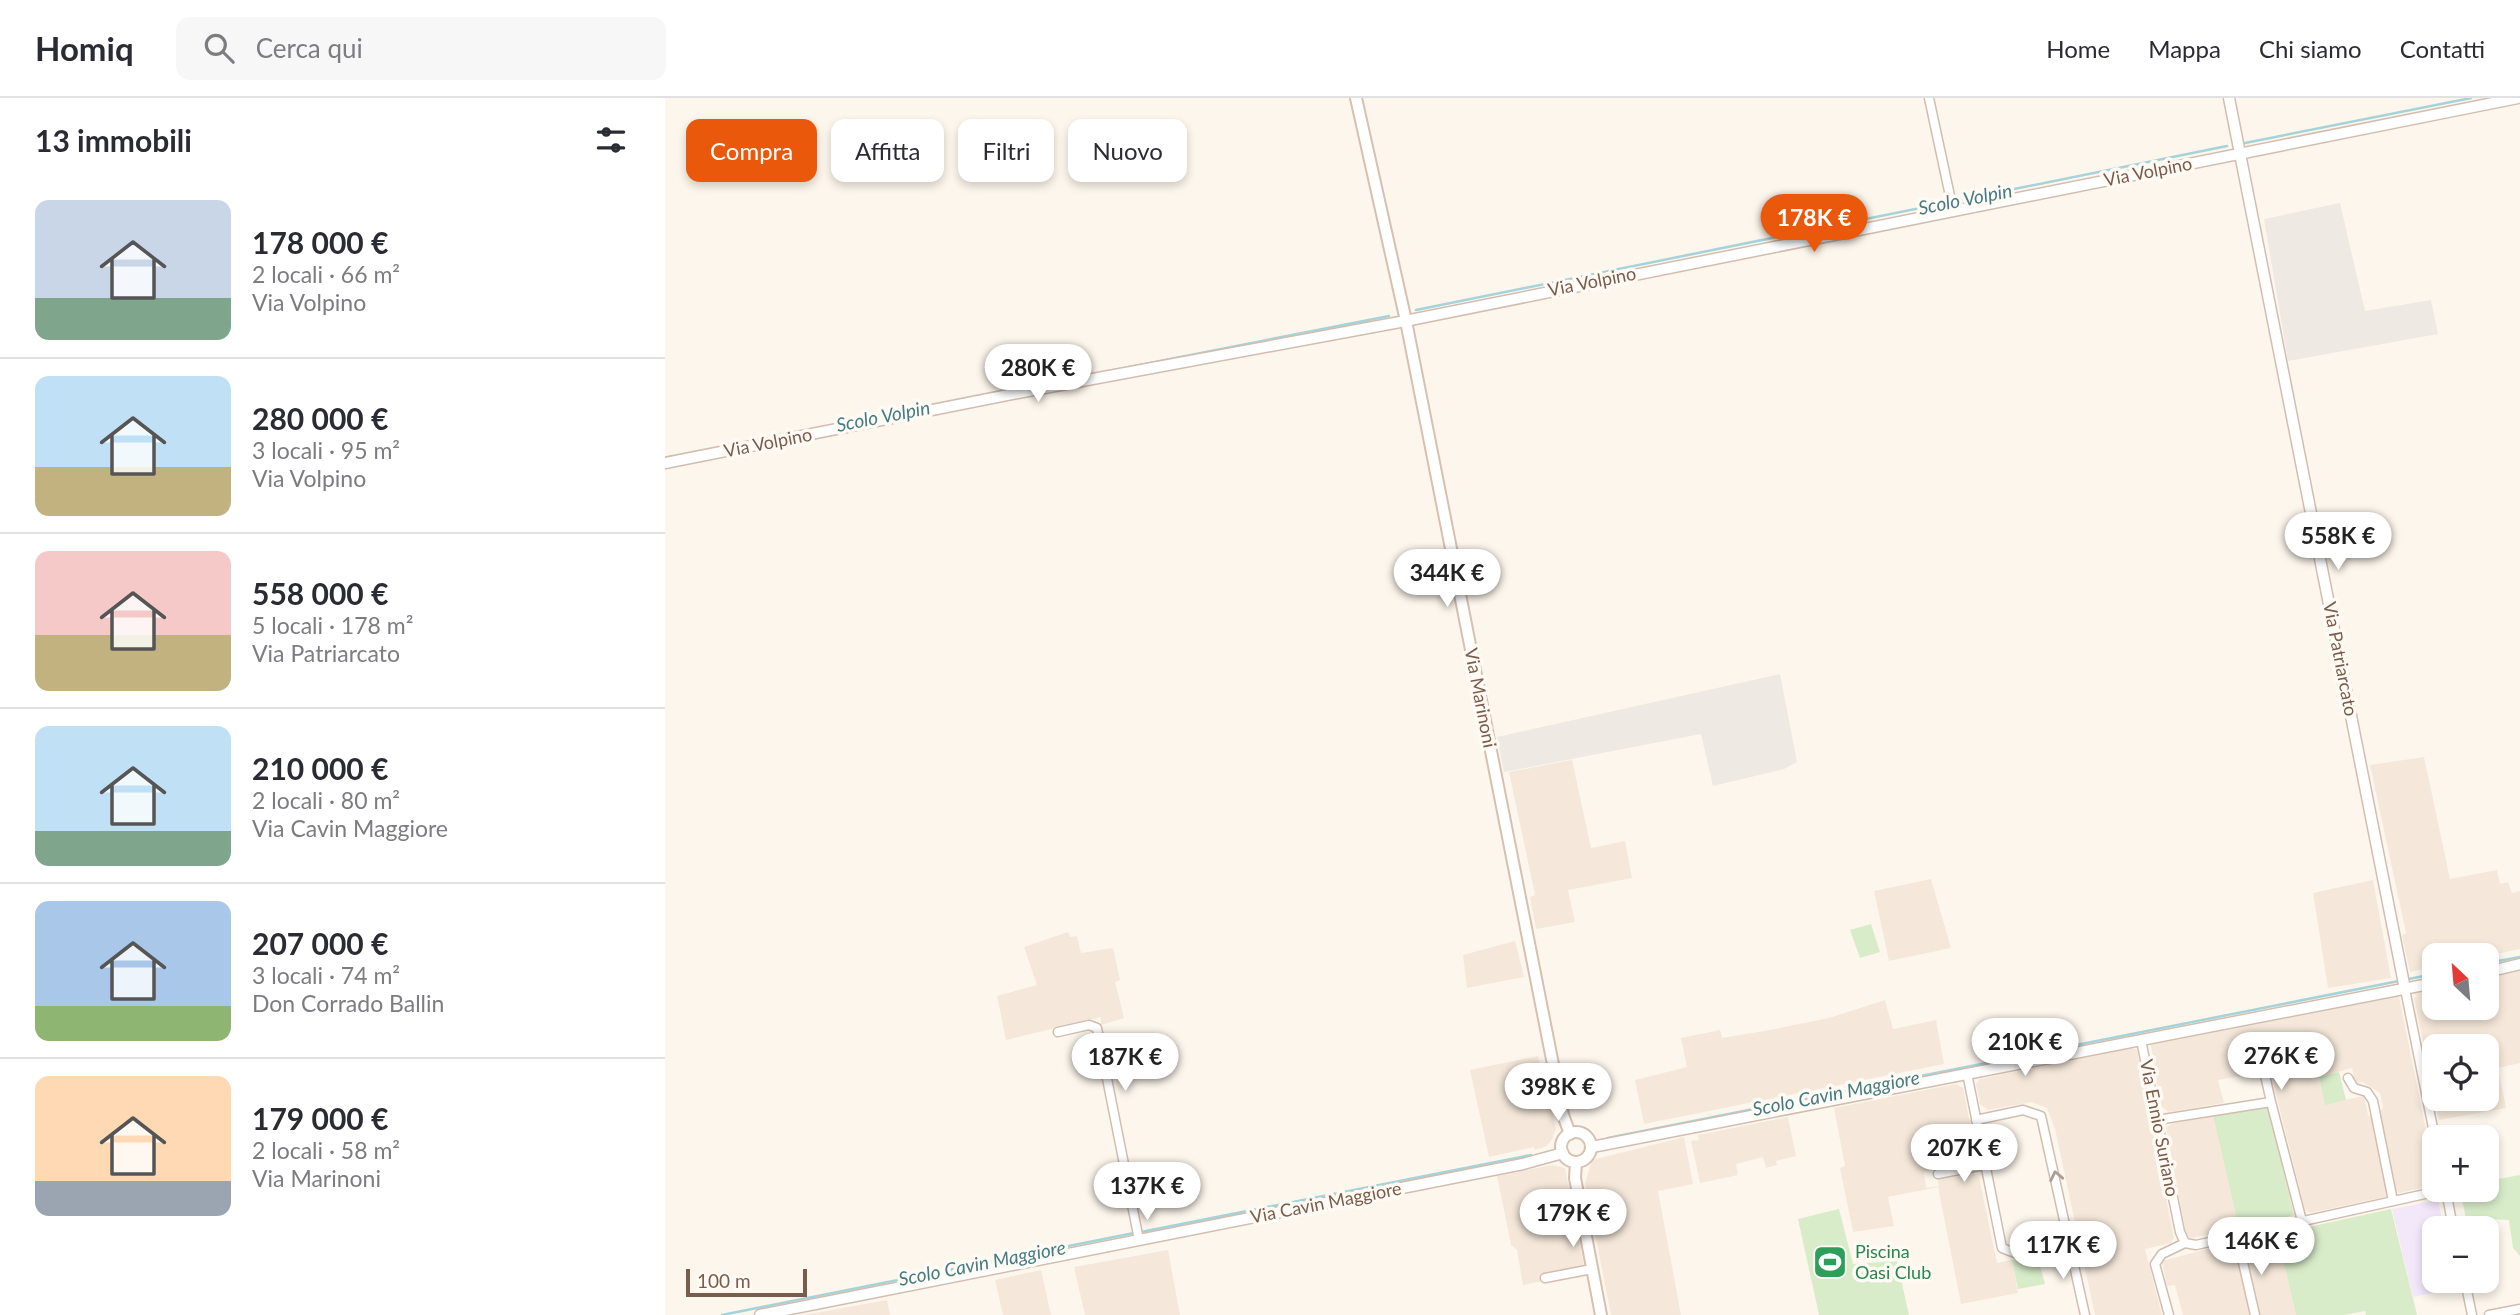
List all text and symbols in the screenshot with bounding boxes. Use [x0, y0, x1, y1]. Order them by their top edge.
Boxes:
search box [176, 17, 666, 80]
text: Homiq [35, 28, 134, 68]
icon: search [200, 29, 238, 67]
text: Cerca qui [256, 32, 363, 64]
text: Home [2046, 34, 2110, 63]
text: Mappa [2148, 34, 2221, 63]
text: Chi siamo [2259, 34, 2362, 63]
text: Contatti [2400, 34, 2485, 63]
chip: Compra [686, 119, 817, 182]
chip: Affitta [831, 119, 944, 182]
chip: Filtri [958, 119, 1054, 182]
chip: Nuovo [1068, 119, 1187, 182]
icon: filters [592, 121, 630, 159]
text: 13 immobili [35, 122, 192, 158]
street label: Via Volpino [2102, 152, 2194, 190]
water label: Scolo Volpin [1916, 178, 2014, 219]
pin: 178K € [1757, 194, 1871, 254]
text: 178K € [1777, 203, 1851, 231]
text: 178 000 € [252, 224, 388, 260]
icon: home [91, 228, 175, 312]
text: 2 locali · 66 m² [252, 260, 400, 288]
street label: Via Volpino [1546, 262, 1638, 300]
text: Via Volpino [252, 288, 366, 316]
pin: 280K € [981, 344, 1095, 404]
text: 280K € [1001, 353, 1075, 381]
water label: Scolo Volpin [834, 395, 932, 436]
text: 280 000 € [252, 400, 388, 436]
icon: home [91, 404, 175, 488]
street label: Via Volpino [722, 423, 814, 461]
text: 3 locali · 95 m² [252, 436, 400, 464]
text: Via Volpino [252, 464, 366, 492]
pin: 558K € [2281, 512, 2395, 572]
text: 558K € [2301, 521, 2375, 549]
pin: 344K € [1390, 550, 1504, 609]
text: 344K € [1410, 558, 1484, 586]
text: 558 000 € [252, 575, 388, 611]
icon: home [91, 579, 175, 663]
street label: Via Patriarcato [2319, 600, 2363, 718]
text: 5 locali · 178 m² [252, 611, 413, 639]
text: Via Patriarcato [252, 639, 400, 667]
street label: Via Marinoni [1461, 646, 1501, 749]
text: 210 000 € [252, 750, 388, 786]
icon: home [91, 754, 175, 838]
text: 2 locali · 80 m² [252, 786, 400, 814]
text: Via Cavin Maggiore [252, 814, 448, 842]
text: 207 000 € [252, 925, 388, 961]
icon: home [91, 929, 175, 1013]
north arrow [2422, 943, 2499, 1020]
map controls [2422, 943, 2499, 1293]
text: 3 locali · 74 m² [252, 961, 400, 989]
text: Don Corrado Ballin [252, 989, 444, 1017]
pin: 210K € [1968, 1018, 2082, 1078]
text: 210K € [1988, 1027, 2062, 1055]
pin: 276K € [2224, 1032, 2338, 1092]
pin: 187K € [1068, 1034, 1182, 1093]
button: locate [2422, 1034, 2499, 1111]
text: 276K € [2244, 1041, 2318, 1069]
text: 187K € [1088, 1042, 1162, 1070]
street label: Via Ennio Suriano [2136, 1057, 2184, 1198]
pin: 398K € [1501, 1063, 1615, 1123]
water label: Scolo Cavin Maggiore [1750, 1065, 1921, 1120]
text: 398K € [1521, 1072, 1595, 1100]
text: 179 000 € [252, 1100, 388, 1136]
icon: home [91, 1104, 175, 1188]
pin: 207K € [1907, 1124, 2021, 1184]
button: + [2422, 1125, 2499, 1202]
text: 207K € [1927, 1133, 2001, 1161]
text: 2 locali · 58 m² [252, 1136, 400, 1164]
pin: 137K € [1090, 1162, 1204, 1222]
text: Via Marinoni [252, 1164, 381, 1192]
one-way arrow [2050, 1170, 2064, 1182]
text: 137K € [1110, 1171, 1184, 1199]
street label: Via Cavin Maggiore [1248, 1177, 1403, 1227]
pin: 179K € [1516, 1190, 1630, 1249]
text: 179K € [1536, 1198, 1610, 1226]
button: − [2422, 1216, 2499, 1293]
pin: 146K € [2204, 1218, 2318, 1277]
pin: 117K € [2006, 1222, 2120, 1281]
text: 146K € [2224, 1226, 2298, 1254]
text: 117K € [2026, 1230, 2100, 1258]
water label: Scolo Cavin Maggiore [896, 1235, 1067, 1290]
place label: Piscina Oasi Club [1855, 1240, 1931, 1283]
sports icon: Piscina Oasi Club [1811, 1243, 1849, 1281]
scale bar [686, 1266, 807, 1298]
text: 100 m [697, 1269, 751, 1292]

